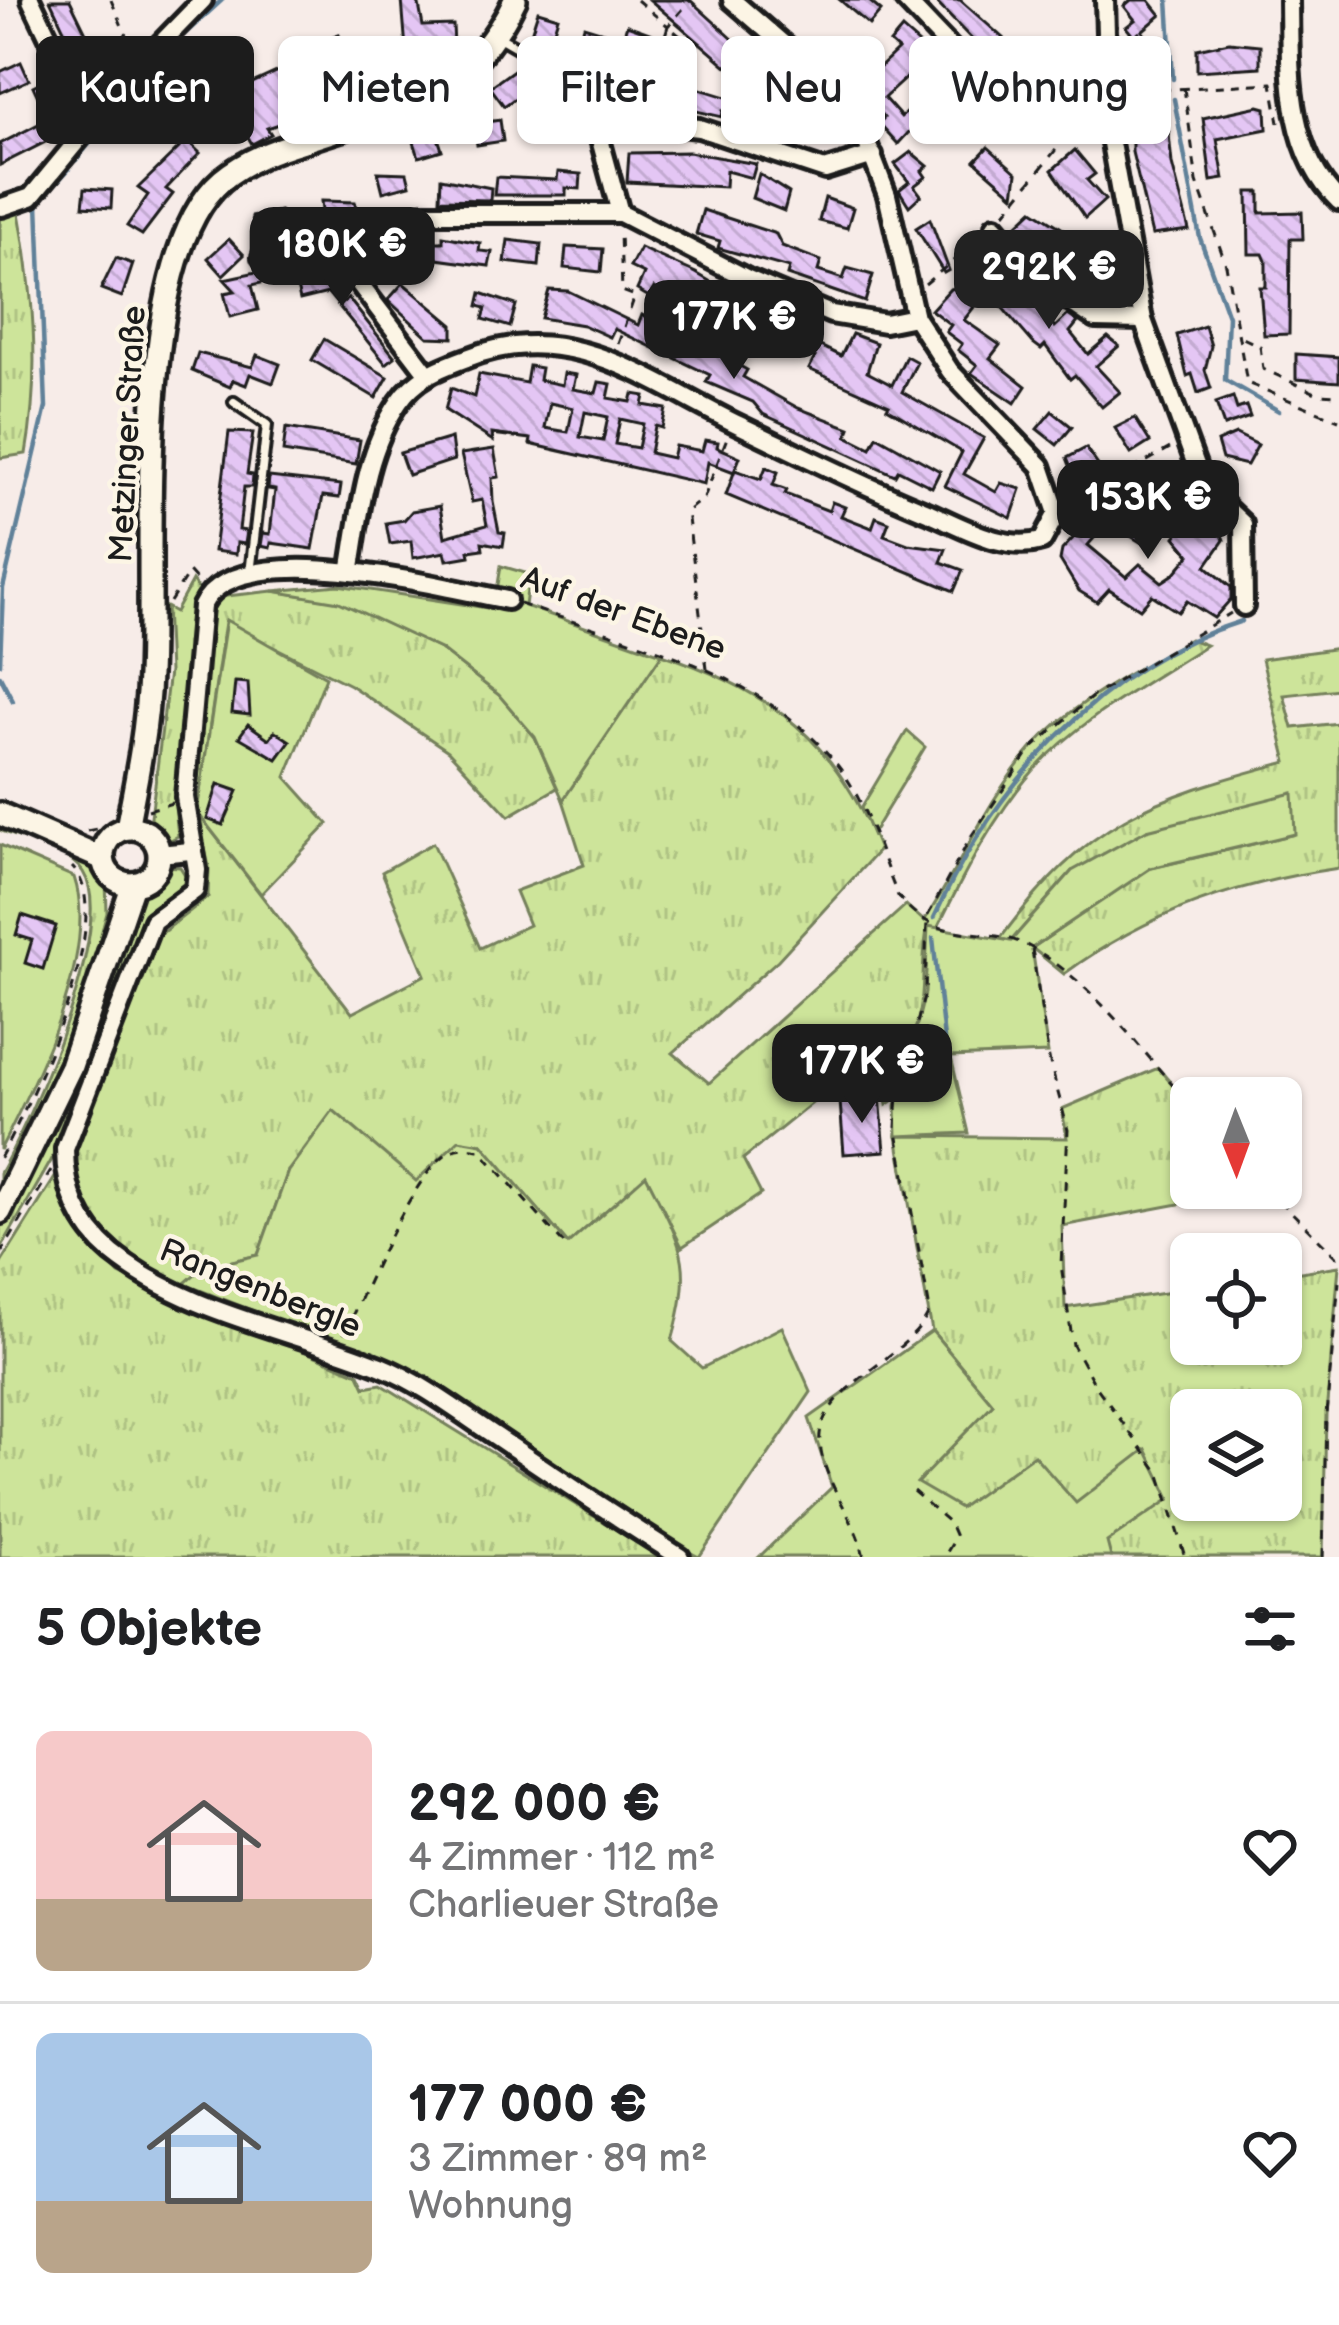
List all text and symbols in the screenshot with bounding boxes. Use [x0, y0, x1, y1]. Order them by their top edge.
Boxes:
chip: Kaufen [36, 36, 254, 144]
chip: Mieten [278, 36, 493, 144]
chip: Filter [517, 36, 697, 144]
chip: Neu [721, 36, 885, 144]
chip: Wohnung [909, 36, 1171, 144]
pin: 180K € [244, 207, 440, 309]
text: 180K € [277, 222, 407, 269]
pin: 292K € [951, 230, 1147, 332]
text: 292K € [981, 245, 1117, 292]
pin: 177K € [636, 280, 832, 382]
text: 177K € [671, 295, 797, 342]
street label: Metzinger Straße [101, 305, 155, 564]
pin: 153K € [1050, 460, 1246, 562]
text: 153K € [1084, 475, 1212, 522]
street label: Auf der Ebene [516, 558, 731, 669]
pin: 177K € [764, 1024, 960, 1126]
text: 177K € [799, 1039, 925, 1086]
north arrow [1170, 1077, 1302, 1209]
map controls [1170, 1077, 1302, 1521]
street label: Rangenbergle [154, 1230, 367, 1347]
button: locate [1170, 1233, 1302, 1365]
button: layers [1170, 1389, 1302, 1521]
icon: filters [1237, 1596, 1303, 1662]
text: 5 Objekte [36, 1599, 262, 1660]
text: 292 000 € [408, 1774, 660, 1835]
icon: home [132, 1779, 276, 1923]
icon: heart [1237, 1818, 1303, 1884]
text: 4 Zimmer · 112 m² [408, 1835, 715, 1882]
text: Charlieuer Straße [408, 1882, 719, 1929]
text: 177 000 € [408, 2075, 647, 2136]
icon: home [132, 2081, 276, 2225]
icon: heart [1237, 2120, 1303, 2186]
text: 3 Zimmer · 89 m² [408, 2136, 708, 2183]
text: Wohnung [408, 2183, 573, 2230]

